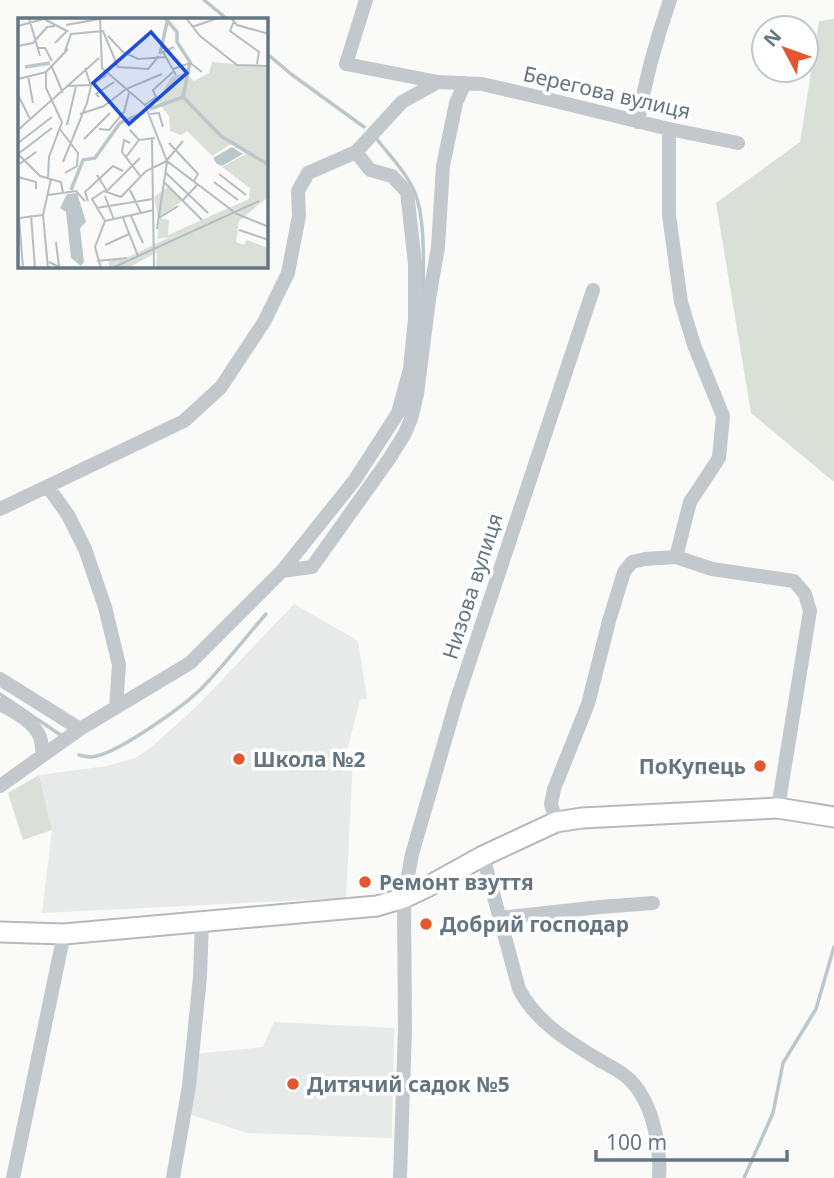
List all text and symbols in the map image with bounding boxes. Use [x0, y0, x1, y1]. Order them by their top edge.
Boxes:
north arrow [750, 14, 820, 84]
inset map [18, 18, 268, 268]
text: N [757, 23, 787, 52]
street label: Берегова вулиця [521, 59, 693, 125]
street label: Низова вулиця [435, 509, 509, 663]
place label: Школа №2 [253, 745, 366, 773]
marker: Школа №2 [231, 751, 247, 767]
place label: ПоКупець [639, 752, 746, 780]
marker: ПоКупець [752, 758, 768, 774]
place label: Ремонт взуття [379, 868, 534, 896]
marker: Ремонт взуття [357, 874, 373, 890]
place label: Добрий господар [440, 910, 629, 938]
marker: Добрий господар [418, 916, 434, 932]
place label: Дитячий садок №5 [307, 1070, 510, 1098]
marker: Дитячий садок №5 [285, 1076, 301, 1092]
scale bar [596, 1118, 787, 1162]
text: 100 m [606, 1128, 667, 1156]

